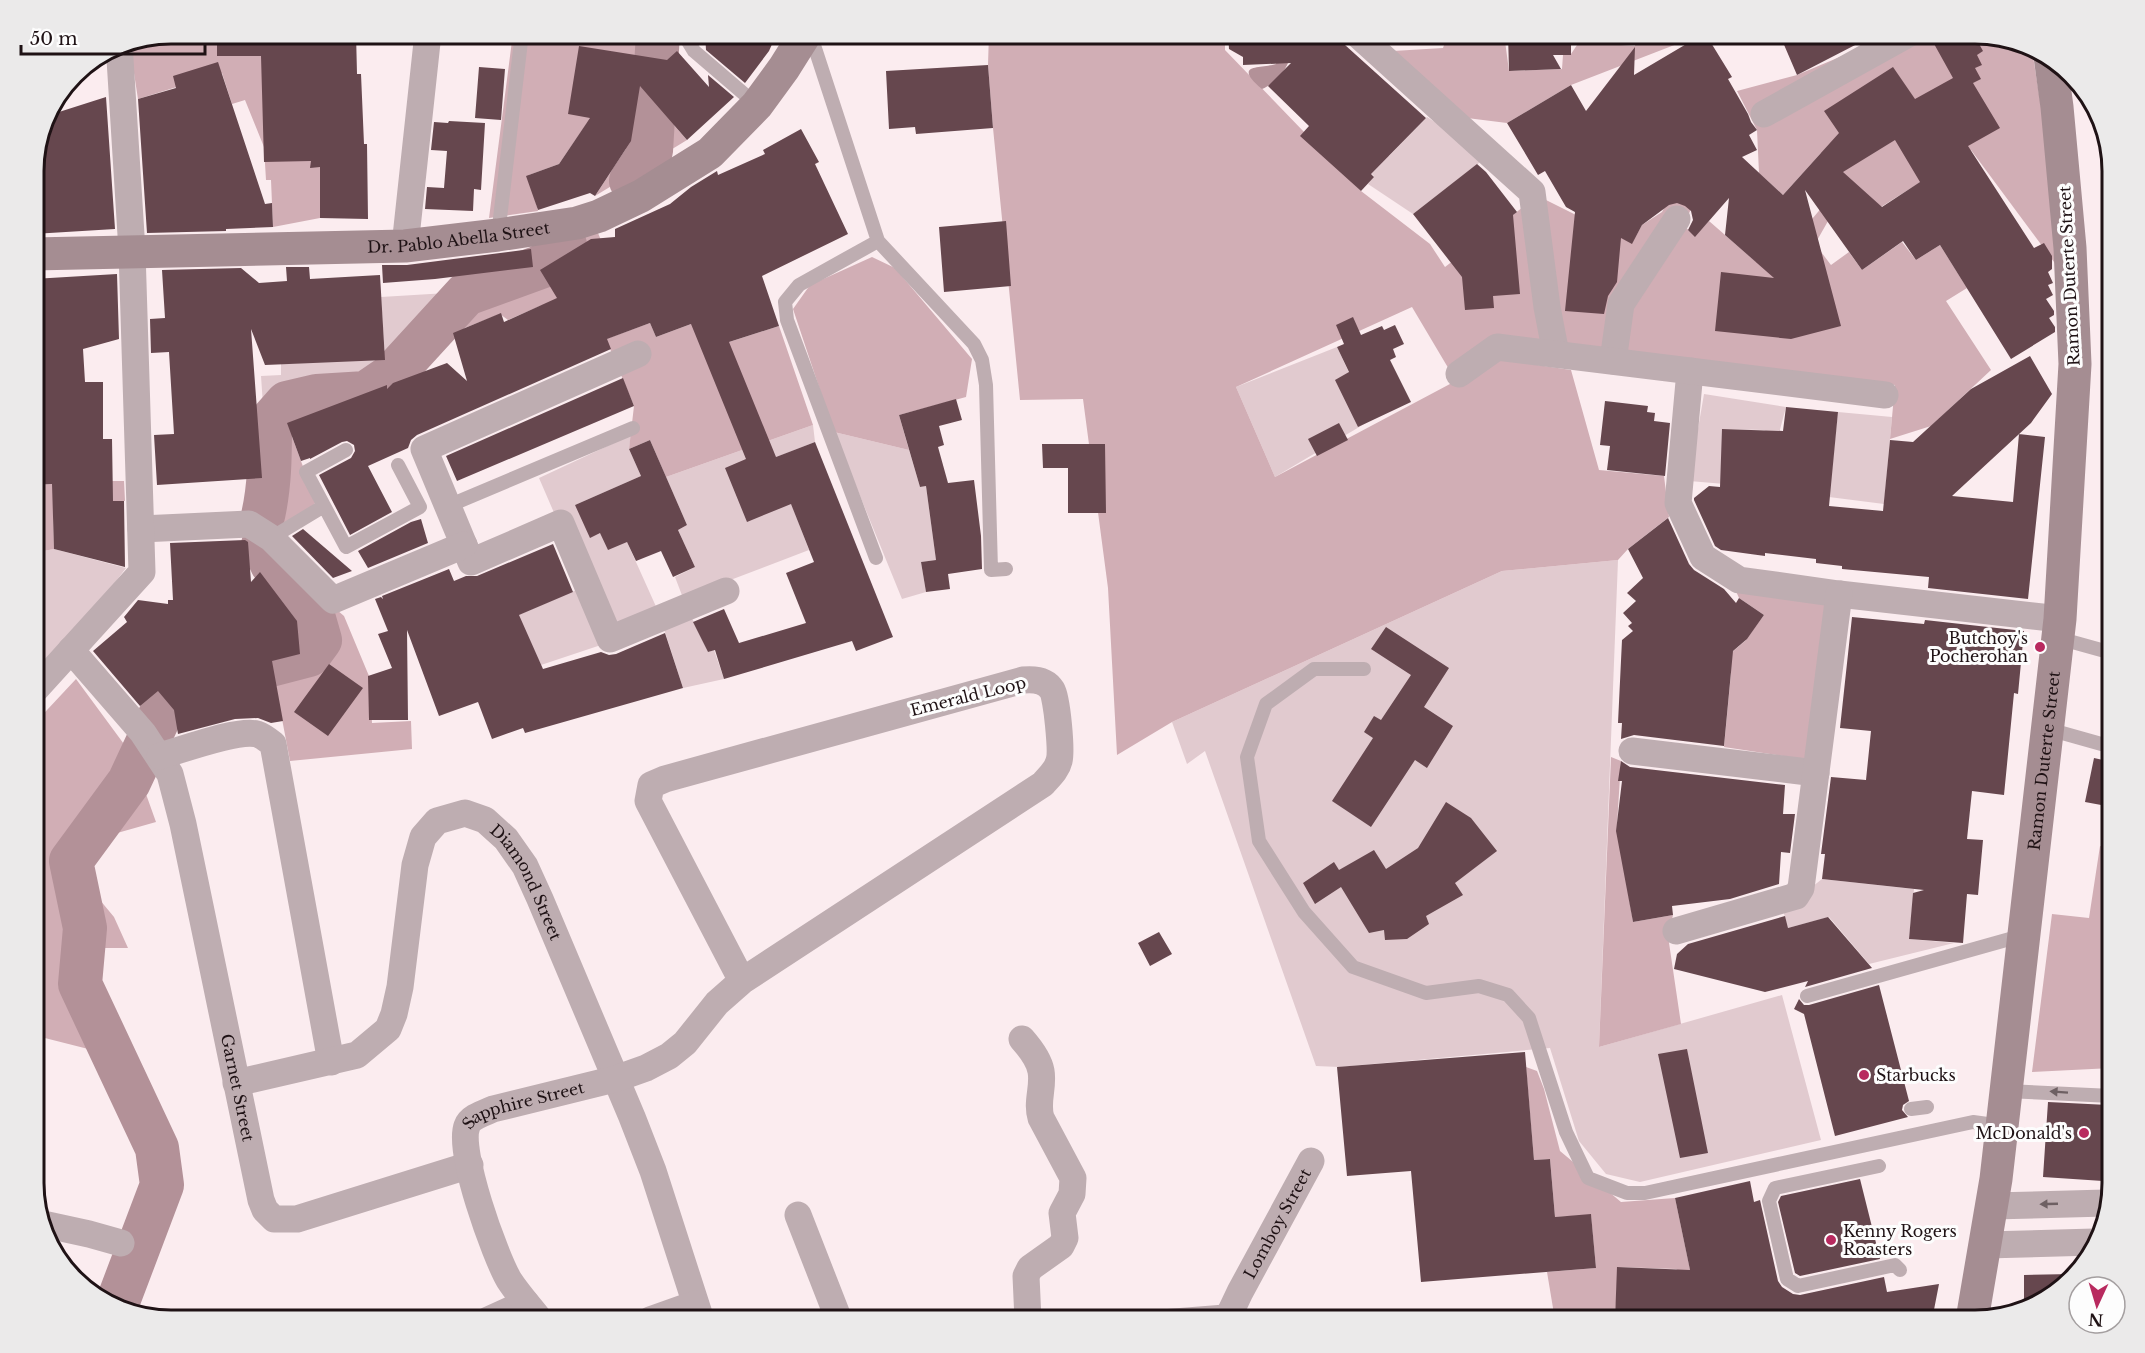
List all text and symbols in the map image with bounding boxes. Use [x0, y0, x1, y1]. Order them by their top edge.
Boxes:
scale bar [21, 18, 206, 56]
text: 50 m [30, 28, 78, 50]
street label: Ramon Duterte Street [2054, 185, 2084, 367]
street label: Dr. Pablo Abella Street [367, 217, 551, 257]
place label: Butchoy's Pocherohan [1929, 628, 2028, 666]
marker: Butchoy's Pocherohan [2033, 640, 2047, 654]
street label: Ramon Duterte Street [2024, 670, 2064, 852]
street label: Emerald Loop [908, 672, 1028, 720]
street label: Diamond Street [486, 820, 566, 943]
street label: Garnet Street [217, 1032, 259, 1143]
place label: Starbucks [1876, 1065, 1956, 1085]
marker: Starbucks [1857, 1068, 1871, 1082]
street label: Sapphire Street [457, 1077, 586, 1133]
one-way arrow [2050, 1088, 2069, 1097]
place label: McDonald's [1975, 1123, 2072, 1143]
marker: McDonald's [2077, 1126, 2091, 1140]
street label: Lomboy Street [1239, 1165, 1315, 1282]
one-way arrow [2039, 1200, 2058, 1209]
place label: Kenny Rogers Roasters [1843, 1221, 1957, 1259]
marker: Kenny Rogers Roasters [1824, 1233, 1838, 1247]
north arrow [2067, 1275, 2127, 1335]
text: N [2088, 1309, 2104, 1330]

